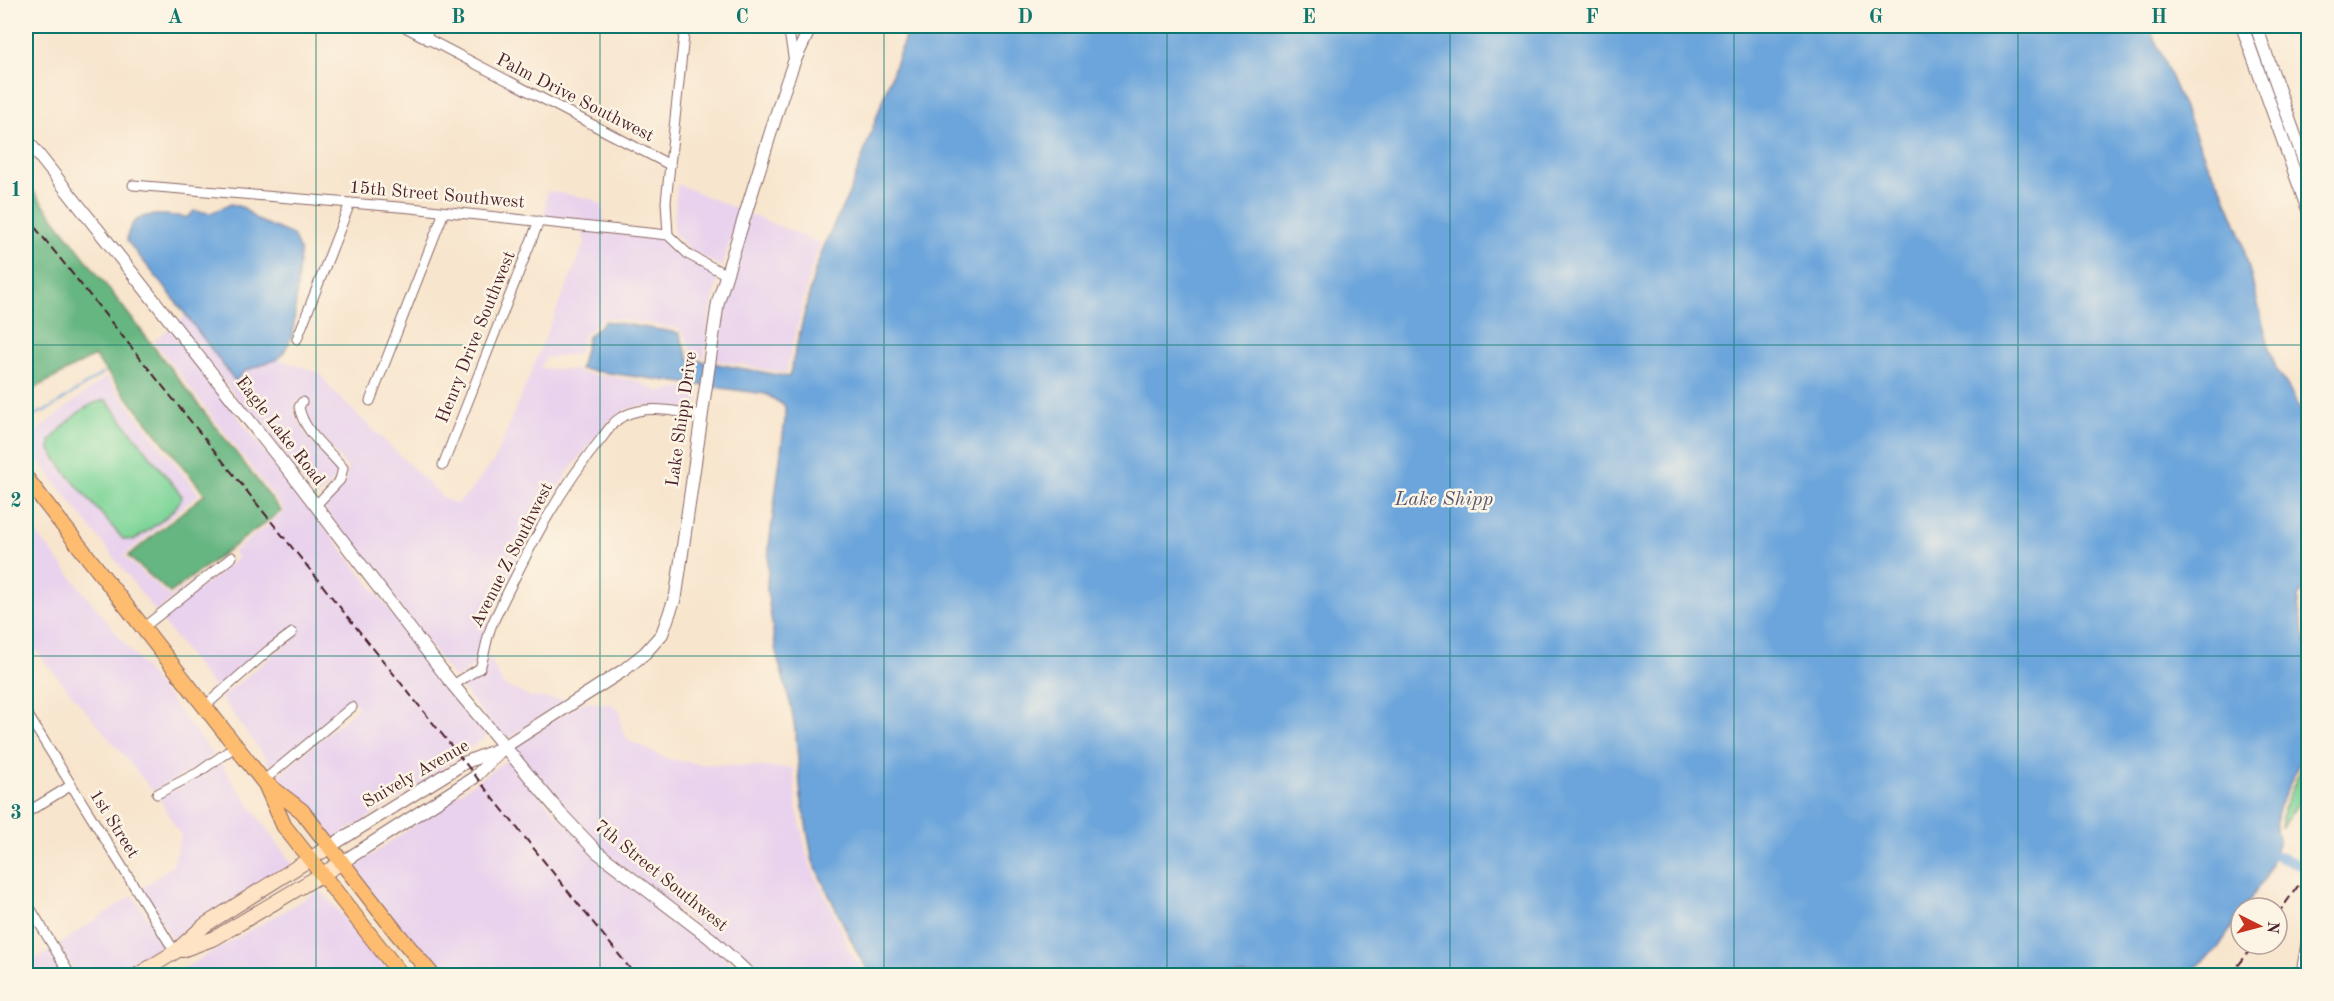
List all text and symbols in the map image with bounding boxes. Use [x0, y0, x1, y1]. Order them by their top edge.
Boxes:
text: A [167, 8, 183, 28]
text: B [451, 8, 465, 28]
text: C [735, 8, 749, 28]
text: D [1017, 8, 1033, 28]
text: E [1302, 8, 1316, 28]
text: F [1585, 8, 1599, 28]
text: G [1869, 8, 1883, 28]
text: H [2151, 8, 2167, 28]
street label: Palm Drive Southwest [493, 50, 657, 146]
street label: 15th Street Southwest [349, 178, 525, 212]
text: 1 [10, 181, 22, 201]
street label: Henry Drive Southwest [433, 248, 519, 426]
street label: Lake Shipp Drive [664, 350, 700, 488]
street label: Eagle Lake Road [232, 373, 328, 489]
street label: Avenue Z Southwest [468, 480, 556, 630]
water label: Lake Shipp [1394, 490, 1494, 510]
text: 2 [10, 492, 22, 512]
street label: Snively Avenue [360, 736, 472, 812]
street label: 1st Street [86, 786, 142, 862]
text: 3 [10, 804, 22, 824]
street label: 7th Street Southwest [591, 817, 731, 935]
north arrow [2229, 896, 2289, 956]
text: N [2263, 920, 2281, 935]

